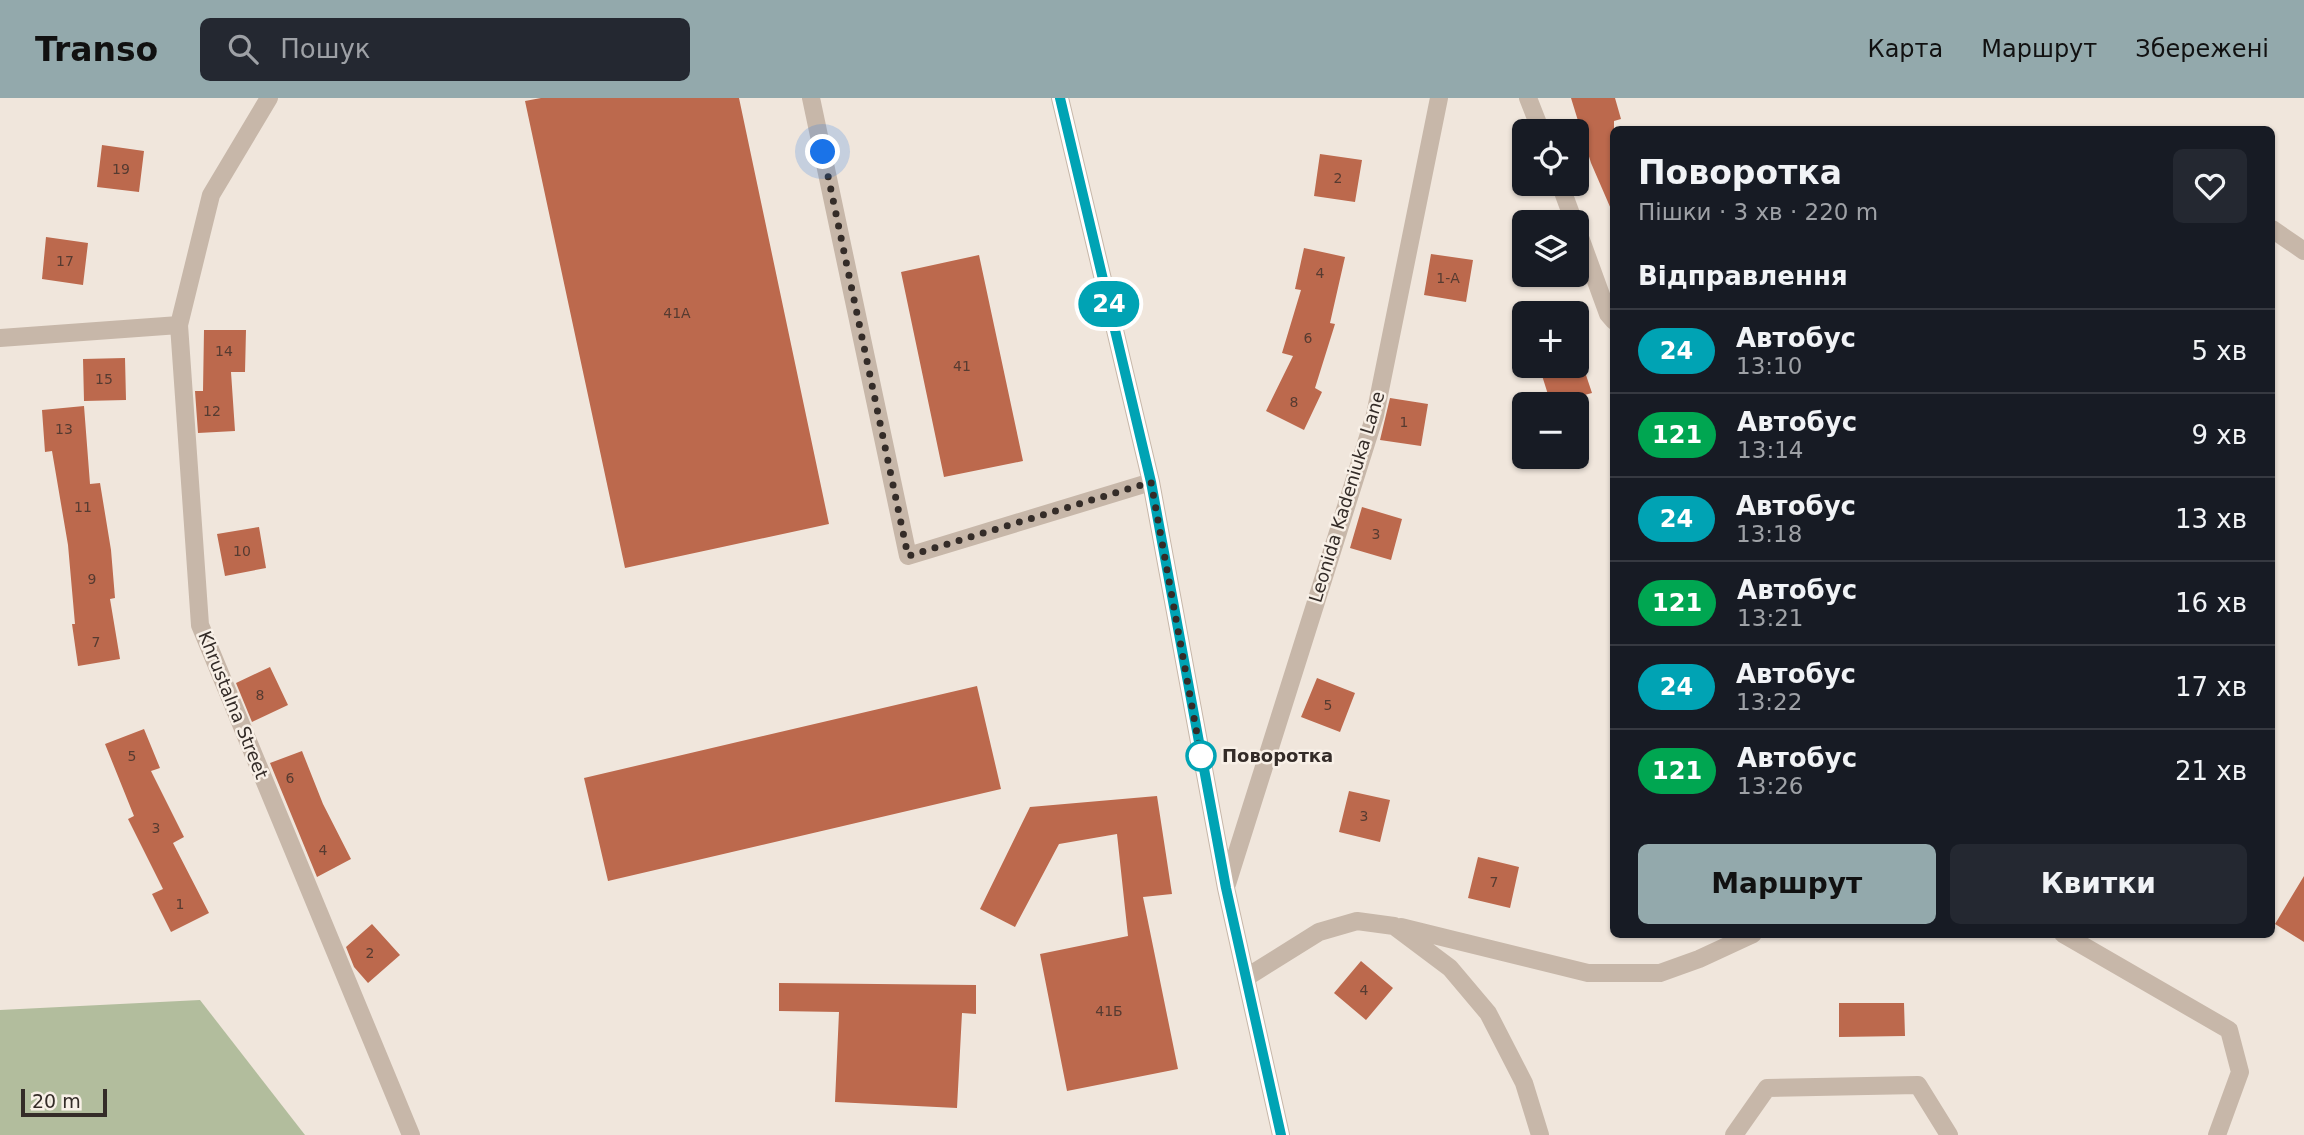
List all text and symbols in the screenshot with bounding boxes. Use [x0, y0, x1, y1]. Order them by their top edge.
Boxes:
search box [200, 18, 690, 81]
text: Transo [35, 30, 158, 69]
icon: search [224, 30, 262, 68]
text: Пошук [280, 34, 371, 64]
text: Карта [1868, 35, 1943, 63]
text: Маршрут [1981, 35, 2097, 63]
text: Збережені [2135, 35, 2269, 63]
map controls [1512, 119, 1589, 469]
button: locate [1512, 119, 1589, 196]
your location [805, 134, 840, 169]
button: heart [2173, 149, 2247, 223]
text: Поворотка [1638, 153, 1842, 192]
house number: 19 [112, 161, 130, 177]
house number: 2 [1334, 170, 1342, 186]
text: Пішки · 3 хв · 220 m [1638, 199, 1878, 225]
button: layers [1512, 210, 1589, 287]
house number: 17 [56, 253, 74, 269]
text: Відправлення [1638, 261, 1848, 291]
house number: 4 [1316, 265, 1325, 281]
house number: 1-А [1436, 270, 1460, 286]
line badge: 24 [1078, 281, 1140, 327]
text: 24 [1092, 290, 1126, 318]
button: + [1512, 301, 1589, 378]
house number: 41А [663, 305, 691, 321]
text: Автобус [1736, 323, 1856, 353]
house number: 6 [1304, 330, 1313, 346]
text: 5 хв [2191, 336, 2247, 366]
text: 24 [1660, 337, 1693, 365]
house number: 14 [215, 343, 233, 359]
text: 13:10 [1736, 353, 1802, 379]
house number: 41 [953, 358, 971, 374]
house number: 15 [95, 371, 113, 387]
street label: Leonida Kadeniuka Lane [1304, 389, 1389, 605]
button: − [1512, 392, 1589, 469]
house number: 8 [1290, 394, 1298, 410]
house number: 12 [203, 403, 221, 419]
text: Автобус [1737, 407, 1857, 437]
house number: 1 [1400, 414, 1408, 430]
text: 9 хв [2191, 420, 2247, 450]
house number: 13 [55, 421, 73, 437]
text: 121 [1652, 421, 1702, 449]
text: 13:14 [1737, 437, 1803, 463]
text: Автобус [1736, 491, 1856, 521]
house number: 11 [74, 499, 92, 515]
text: 13 хв [2175, 504, 2247, 534]
text: 24 [1660, 505, 1693, 533]
text: 13:18 [1736, 521, 1802, 547]
house number: 3 [1372, 526, 1380, 542]
house number: 10 [233, 543, 251, 559]
house number: 9 [88, 571, 96, 587]
text: Автобус [1737, 575, 1857, 605]
text: 16 хв [2175, 588, 2247, 618]
text: 121 [1652, 589, 1702, 617]
text: 13:21 [1737, 605, 1803, 631]
street label: Khrustalna Street [194, 628, 273, 782]
house number: 7 [92, 634, 100, 650]
text: Автобус [1736, 659, 1856, 689]
text: 17 хв [2175, 672, 2247, 702]
text: 24 [1660, 673, 1693, 701]
house number: 8 [256, 687, 264, 703]
text: 13:22 [1736, 689, 1802, 715]
house number: 5 [1324, 697, 1332, 713]
marker: Поворотка [1186, 741, 1216, 771]
text: Автобус [1737, 743, 1857, 773]
place label: Поворотка [1222, 745, 1333, 766]
house number: 5 [128, 748, 136, 764]
text: 21 хв [2175, 756, 2247, 786]
text: 121 [1652, 757, 1702, 785]
house number: 6 [286, 770, 295, 786]
text: 13:26 [1737, 773, 1803, 799]
house number: 3 [1360, 808, 1368, 824]
house number: 3 [152, 820, 160, 836]
house number: 4 [319, 842, 328, 858]
button: Маршрут [1638, 844, 1936, 924]
button: Квитки [1950, 844, 2247, 924]
house number: 7 [1490, 874, 1498, 890]
house number: 1 [176, 896, 184, 912]
house number: 2 [366, 945, 374, 961]
house number: 4 [1360, 982, 1369, 998]
house number: 41Б [1095, 1003, 1123, 1019]
scale bar [21, 1086, 107, 1118]
text: 20 m [32, 1090, 81, 1112]

